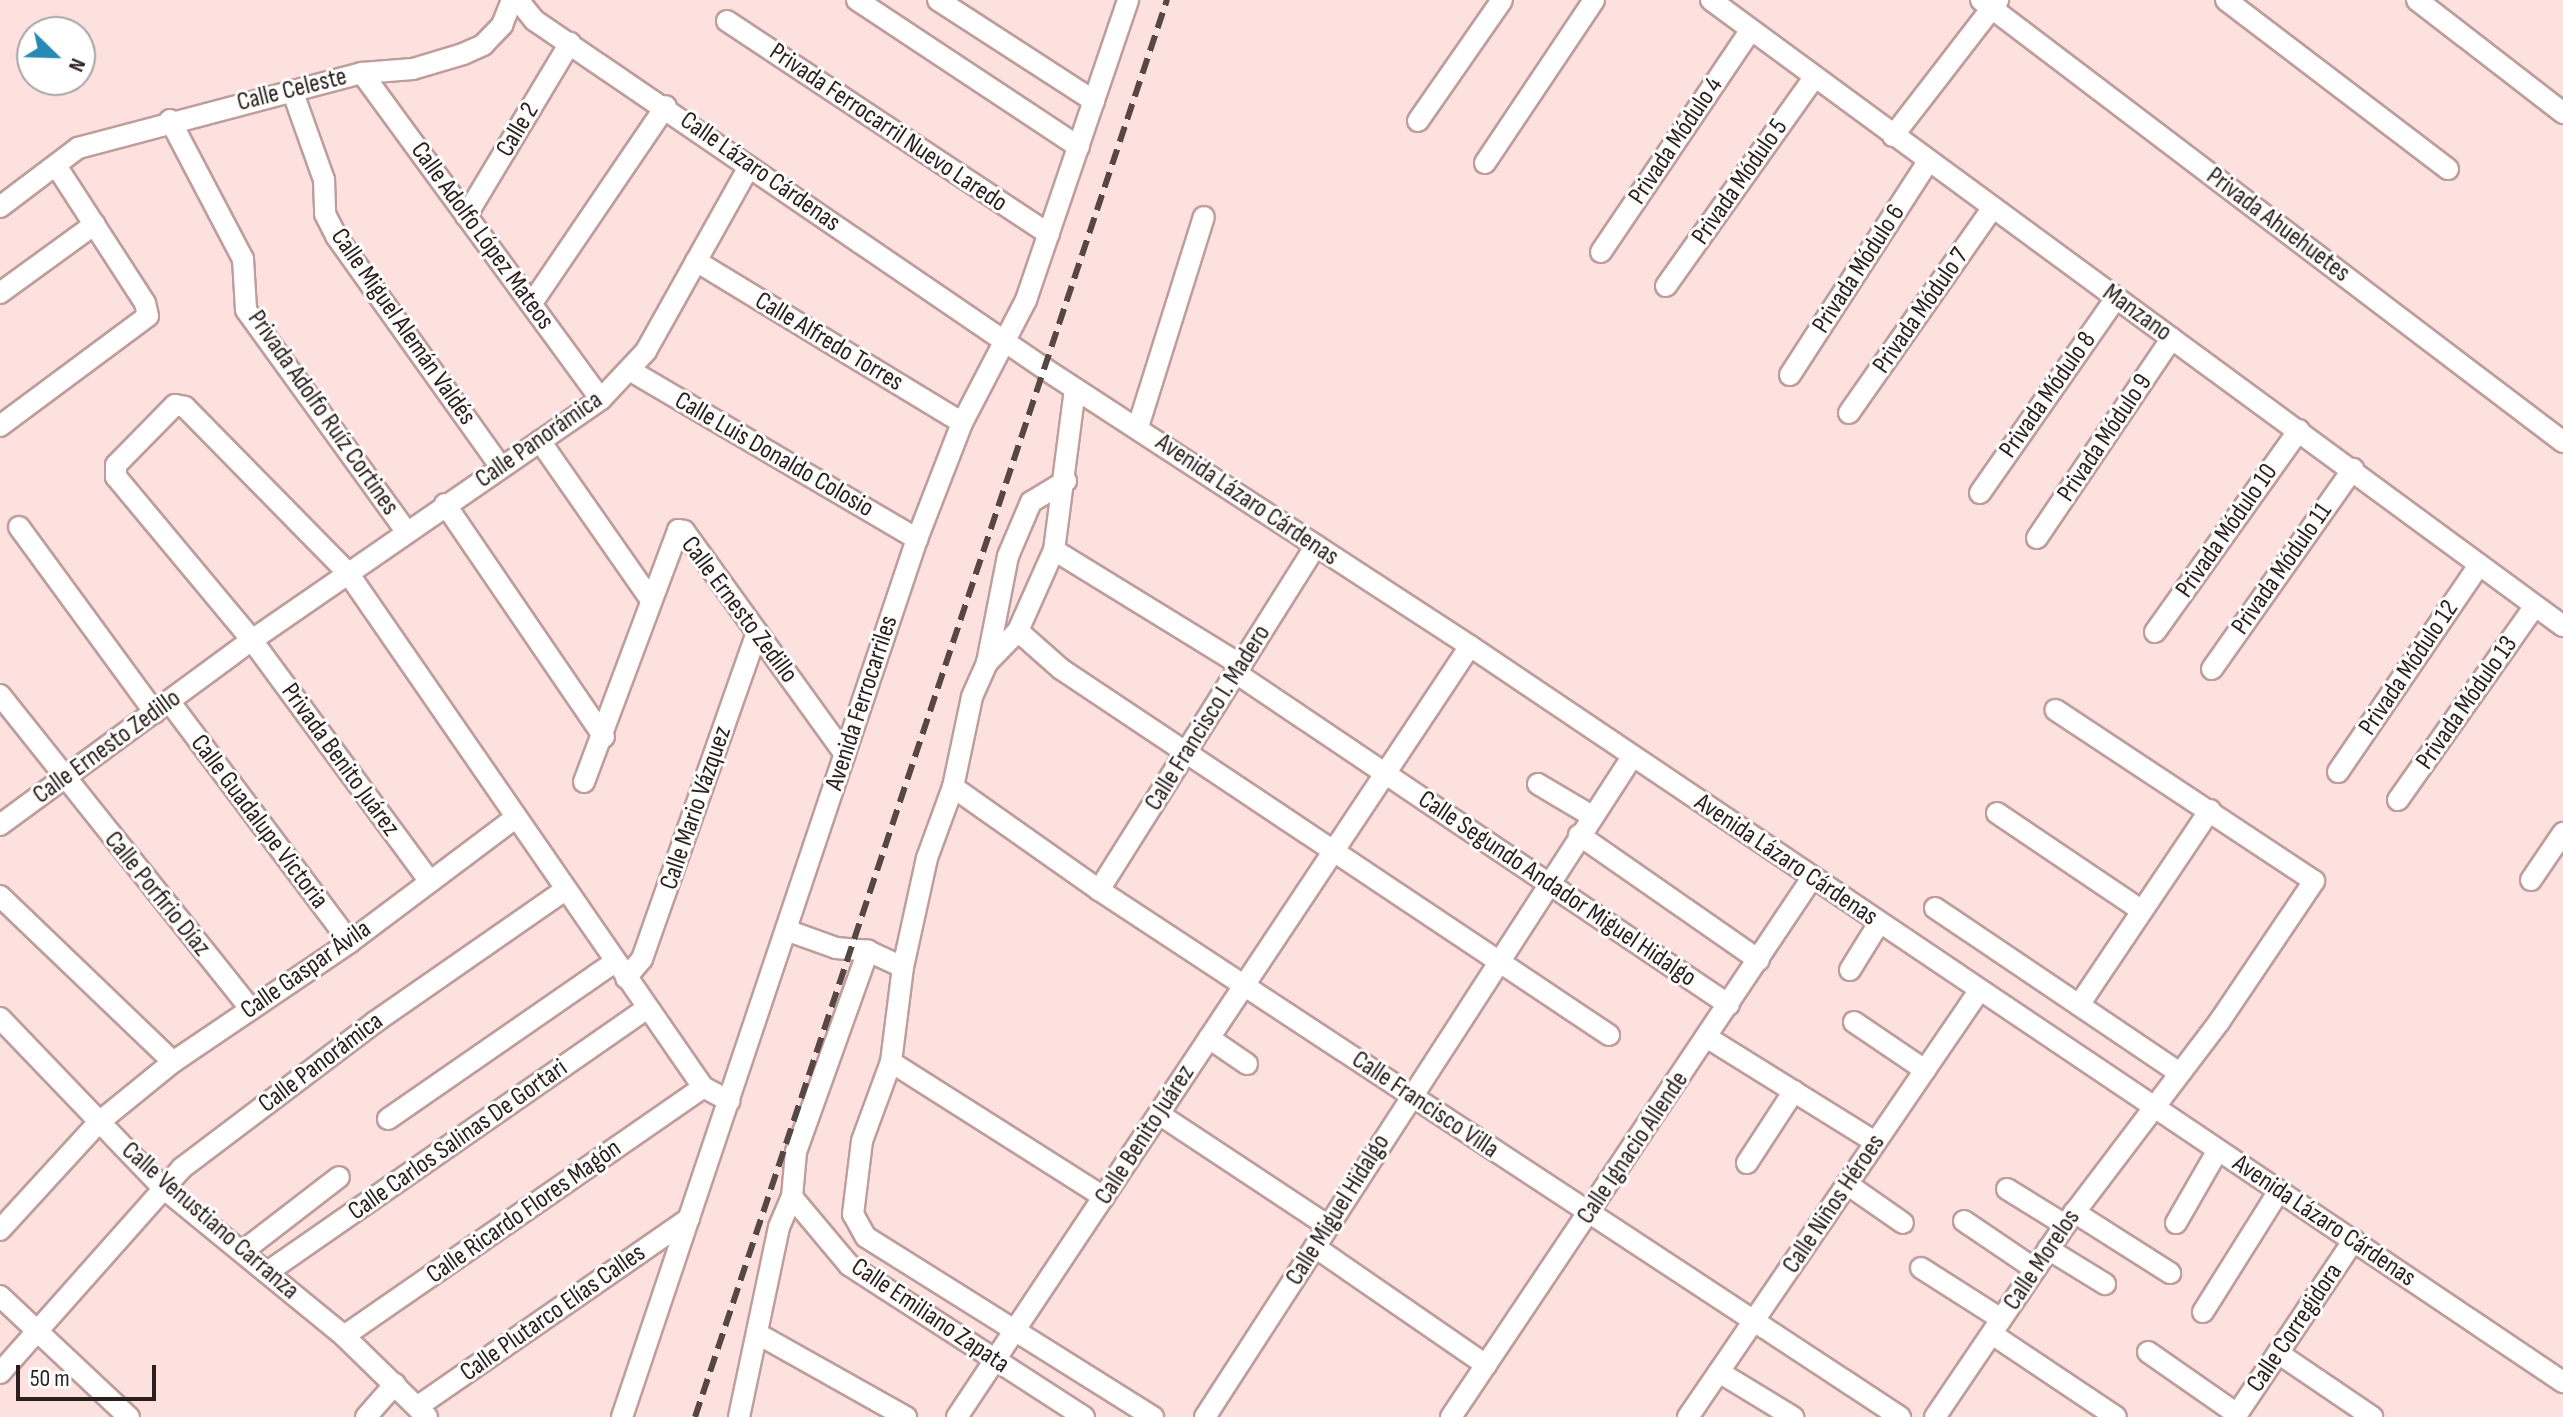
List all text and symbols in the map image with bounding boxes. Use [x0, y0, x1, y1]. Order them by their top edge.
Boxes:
north arrow [16, 16, 96, 96]
street label: Privada Ferrocarril Nuevo Laredo [763, 37, 1013, 219]
text: N [62, 54, 91, 75]
street label: Calle Celeste [234, 61, 350, 119]
street label: Privada Módulo 4 [1622, 72, 1730, 210]
street label: Calle 2 [490, 97, 546, 163]
street label: Calle Lázaro Cárdenas [674, 105, 846, 239]
street label: Privada Módulo 5 [1685, 113, 1795, 251]
street label: Calle Adolfo López Mateos [404, 136, 560, 336]
street label: Privada Ahuehuetes [2200, 161, 2356, 289]
street label: Privada Módulo 6 [1806, 199, 1912, 339]
street label: Calle Miguel Alemán Valdés [324, 223, 482, 431]
street label: Privada Módulo 7 [1866, 242, 1976, 380]
street label: Manzano [2096, 278, 2178, 348]
street label: Calle Alfredo Torres [749, 286, 909, 398]
street label: Privada Adolfo Ruíz Cortines [241, 305, 405, 521]
street label: Privada Módulo 8 [1993, 326, 2103, 464]
street label: Privada Módulo 9 [2051, 368, 2159, 508]
street label: Calle Panorámica [470, 385, 608, 495]
street label: Calle Luis Donaldo Colosio [669, 385, 879, 525]
street label: Avenida Lázaro Cárdenas [1150, 427, 1344, 573]
street label: Privada Módulo 10 [2169, 458, 2285, 604]
street label: Privada Módulo 11 [2225, 497, 2339, 641]
street label: Calle Ernesto Zedillo [674, 531, 804, 689]
street label: Privada Módulo 12 [2353, 595, 2465, 741]
street label: Avenida Ferrocarriles [819, 612, 905, 794]
street label: Calle Francisco I. Madero [1138, 619, 1278, 817]
street label: Privada Módulo 13 [2410, 630, 2524, 776]
street label: Privada Benito Juárez [274, 677, 406, 843]
street label: Calle Ernesto Zedillo [27, 683, 187, 811]
street label: Calle Mario Vázquez [654, 722, 738, 894]
street label: Calle Guadalupe Victoria [183, 729, 335, 915]
street label: Calle Segundo Andador Miguel Hidalgo [1412, 784, 1702, 994]
street label: Avenida Lázaro Cárdenas [1689, 787, 1883, 933]
street label: Calle Porfirio Díaz [97, 825, 217, 963]
street label: Calle Gaspar Ávila [235, 914, 377, 1026]
street label: Calle Panorámica [253, 1006, 389, 1120]
street label: Calle Francisco Villa [1346, 1044, 1504, 1166]
street label: Calle Carlos Salinas De Gortari [342, 1053, 574, 1227]
street label: Calle Benito Juárez [1088, 1059, 1202, 1211]
street label: Calle Ignacio Allende [1570, 1066, 1696, 1230]
street label: Calle Niños Héroes [1776, 1128, 1892, 1280]
street label: Calle Miguel Hidalgo [1279, 1129, 1397, 1291]
street label: Calle Ricardo Flores Magón [421, 1133, 627, 1291]
street label: Calle Venustiano Carranza [115, 1135, 305, 1307]
street label: Avenida Lázaro Cárdenas [2227, 1148, 2421, 1294]
street label: Calle Morelos [1997, 1204, 2087, 1316]
street label: Calle Plutarco Elías Calles [454, 1238, 652, 1388]
street label: Calle Emiliano Zapata [845, 1252, 1015, 1380]
street label: Calle Corregidora [2241, 1258, 2349, 1398]
scale bar [20, 1349, 160, 1399]
text: 50 m [30, 1364, 70, 1393]

